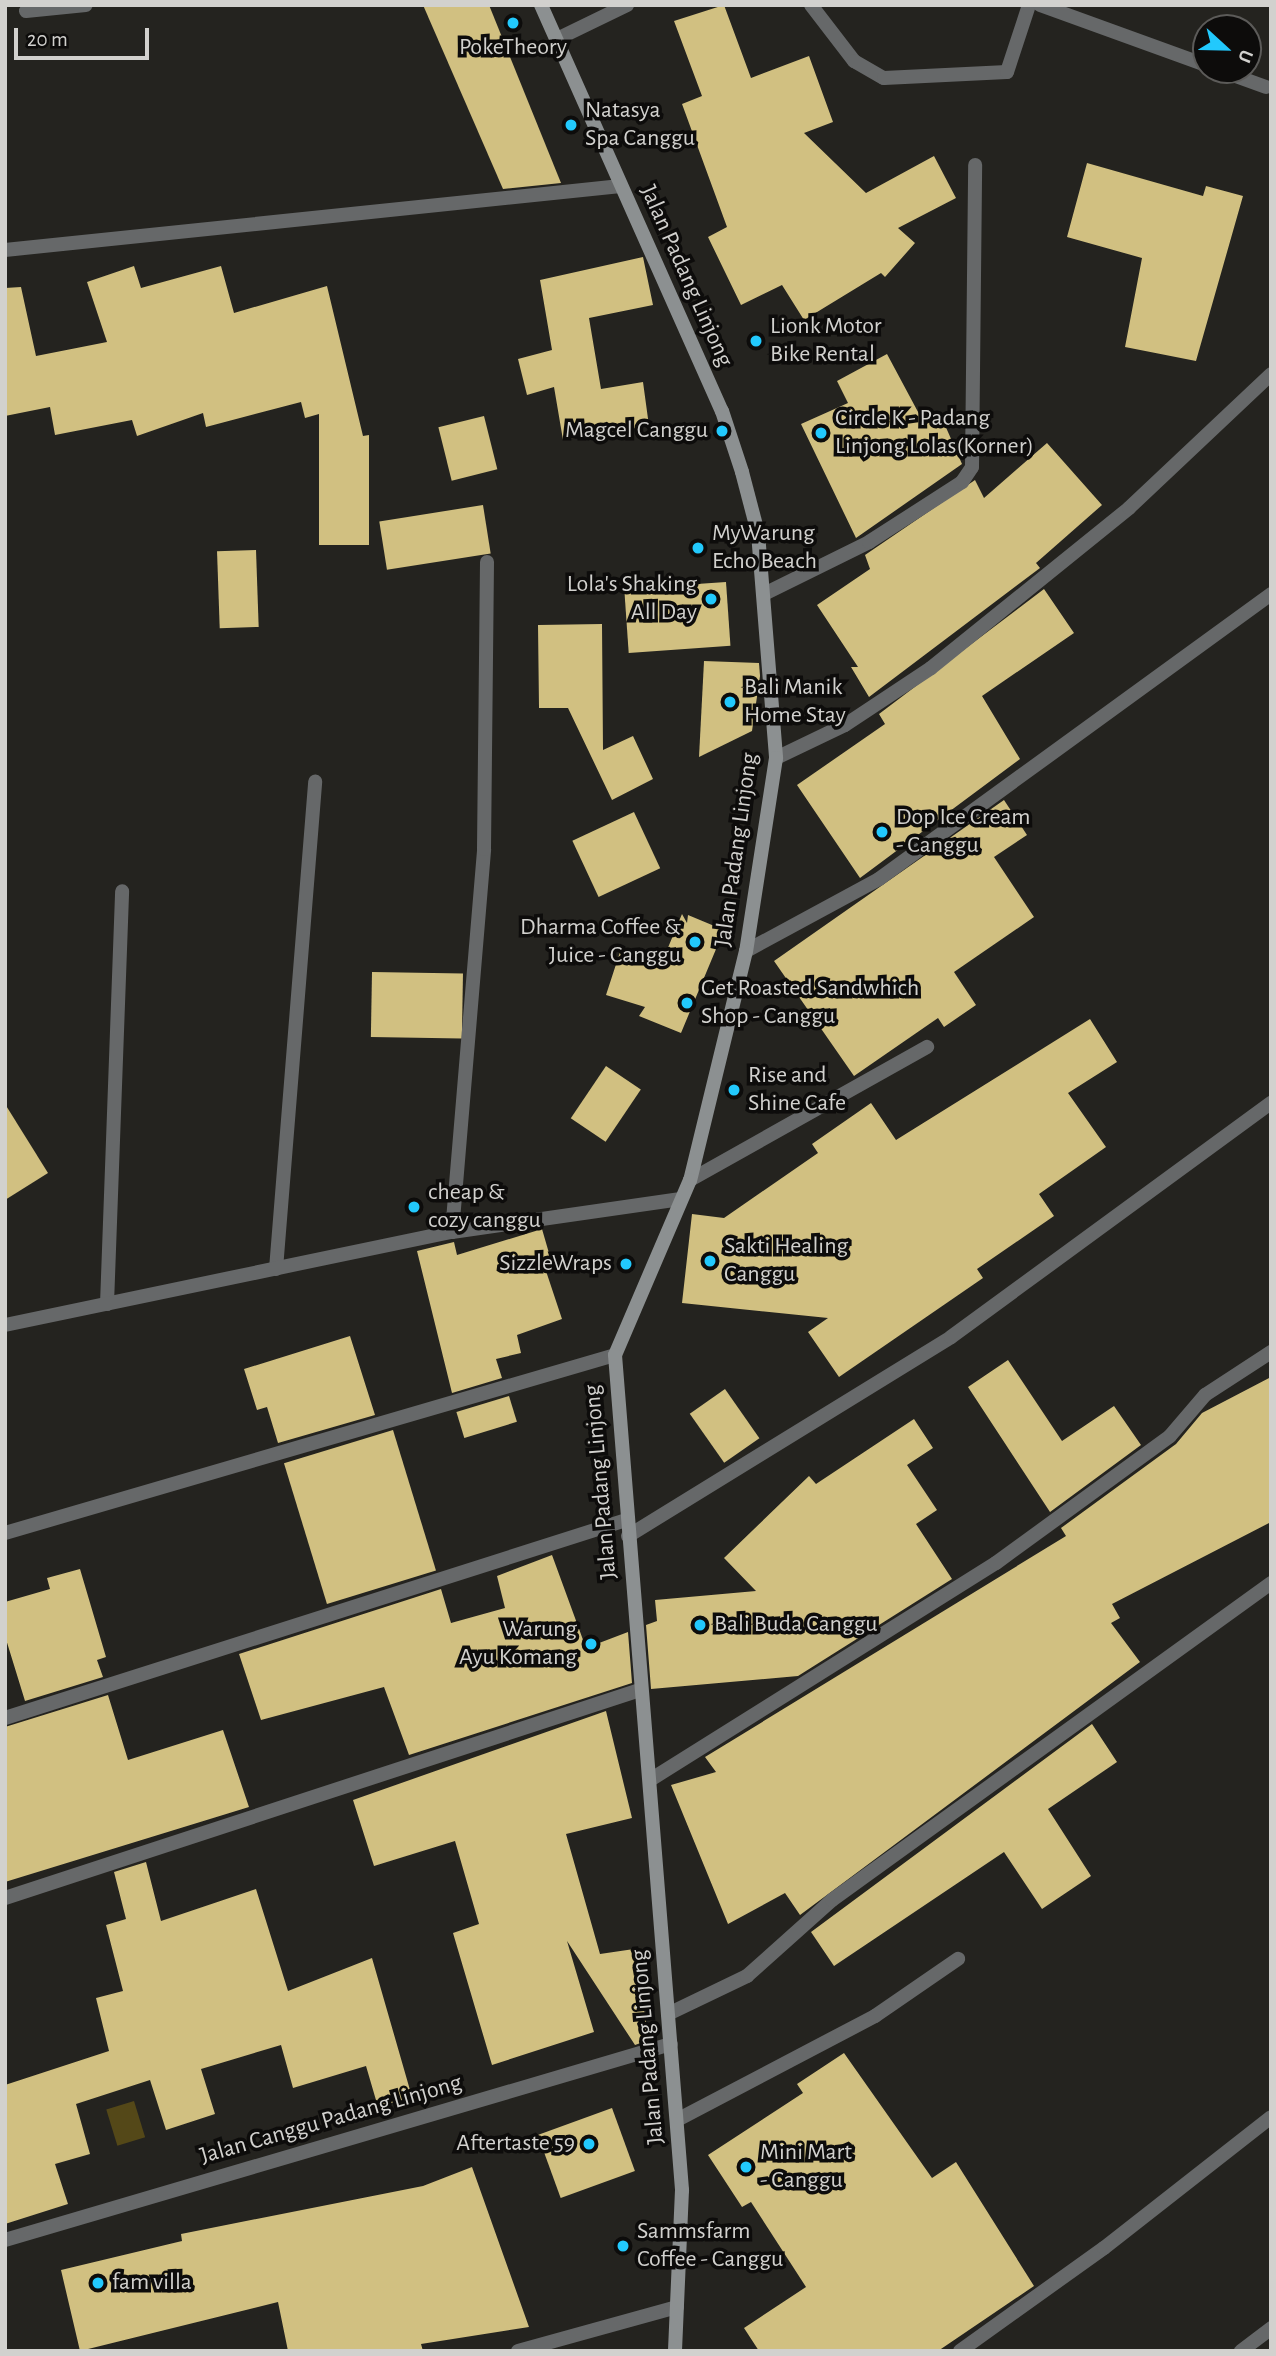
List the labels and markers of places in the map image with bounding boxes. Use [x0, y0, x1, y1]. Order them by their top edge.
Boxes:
marker: PokeTheory [505, 15, 521, 31]
place label: PokeTheory [459, 34, 567, 62]
place label: Natasya Spa Canggu [585, 97, 695, 153]
marker: Natasya Spa Canggu [563, 117, 579, 133]
place label: Lionk Motor Bike Rental [770, 313, 881, 369]
marker: Lionk Motor Bike Rental [748, 333, 764, 349]
place label: Circle K - Padang Linjong Lolas(Korner) [835, 405, 1034, 461]
place label: Magcel Canggu [565, 417, 708, 445]
marker: Magcel Canggu [714, 423, 730, 439]
marker: Circle K - Padang Linjong Lolas(Korner) [813, 425, 829, 441]
place label: MyWarung Echo Beach [712, 520, 817, 576]
marker: MyWarung Echo Beach [690, 540, 706, 556]
place label: Lola's Shaking All Day [567, 571, 697, 627]
marker: Lola's Shaking All Day [703, 591, 719, 607]
place label: Bali Manik Home Stay [744, 674, 846, 730]
marker: Bali Manik Home Stay [722, 694, 738, 710]
place label: Dop Ice Cream - Canggu [896, 804, 1031, 860]
marker: Dop Ice Cream - Canggu [874, 824, 890, 840]
place label: Dharma Coffee & Juice - Canggu [520, 914, 681, 970]
marker: Dharma Coffee & Juice - Canggu [687, 934, 703, 950]
place label: Get Roasted Sandwhich Shop - Canggu [701, 975, 919, 1031]
marker: Get Roasted Sandwhich Shop - Canggu [679, 995, 695, 1011]
place label: Rise and Shine Cafe [748, 1062, 846, 1118]
marker: Rise and Shine Cafe [726, 1082, 742, 1098]
place label: cheap & cozy canggu [428, 1179, 541, 1235]
marker: cheap & cozy canggu [406, 1199, 422, 1215]
place label: Sakti Healing Canggu [724, 1233, 848, 1289]
place label: SizzleWraps [499, 1250, 612, 1278]
marker: Sakti Healing Canggu [702, 1253, 718, 1269]
marker: SizzleWraps [618, 1256, 634, 1272]
place label: Bali Buda Canggu [714, 1611, 878, 1639]
place label: Warung Ayu Komang [459, 1616, 577, 1672]
marker: Bali Buda Canggu [692, 1617, 708, 1633]
marker: Warung Ayu Komang [583, 1636, 599, 1652]
place label: Aftertaste 59 [456, 2130, 575, 2158]
marker: Aftertaste 59 [581, 2136, 597, 2152]
place label: Mini Mart - Canggu [760, 2139, 852, 2195]
marker: Mini Mart - Canggu [738, 2159, 754, 2175]
place label: Sammsfarm Coffee - Canggu [637, 2218, 783, 2274]
marker: Sammsfarm Coffee - Canggu [615, 2238, 631, 2254]
place label: fam villa [112, 2269, 192, 2297]
marker: fam villa [90, 2275, 106, 2291]

